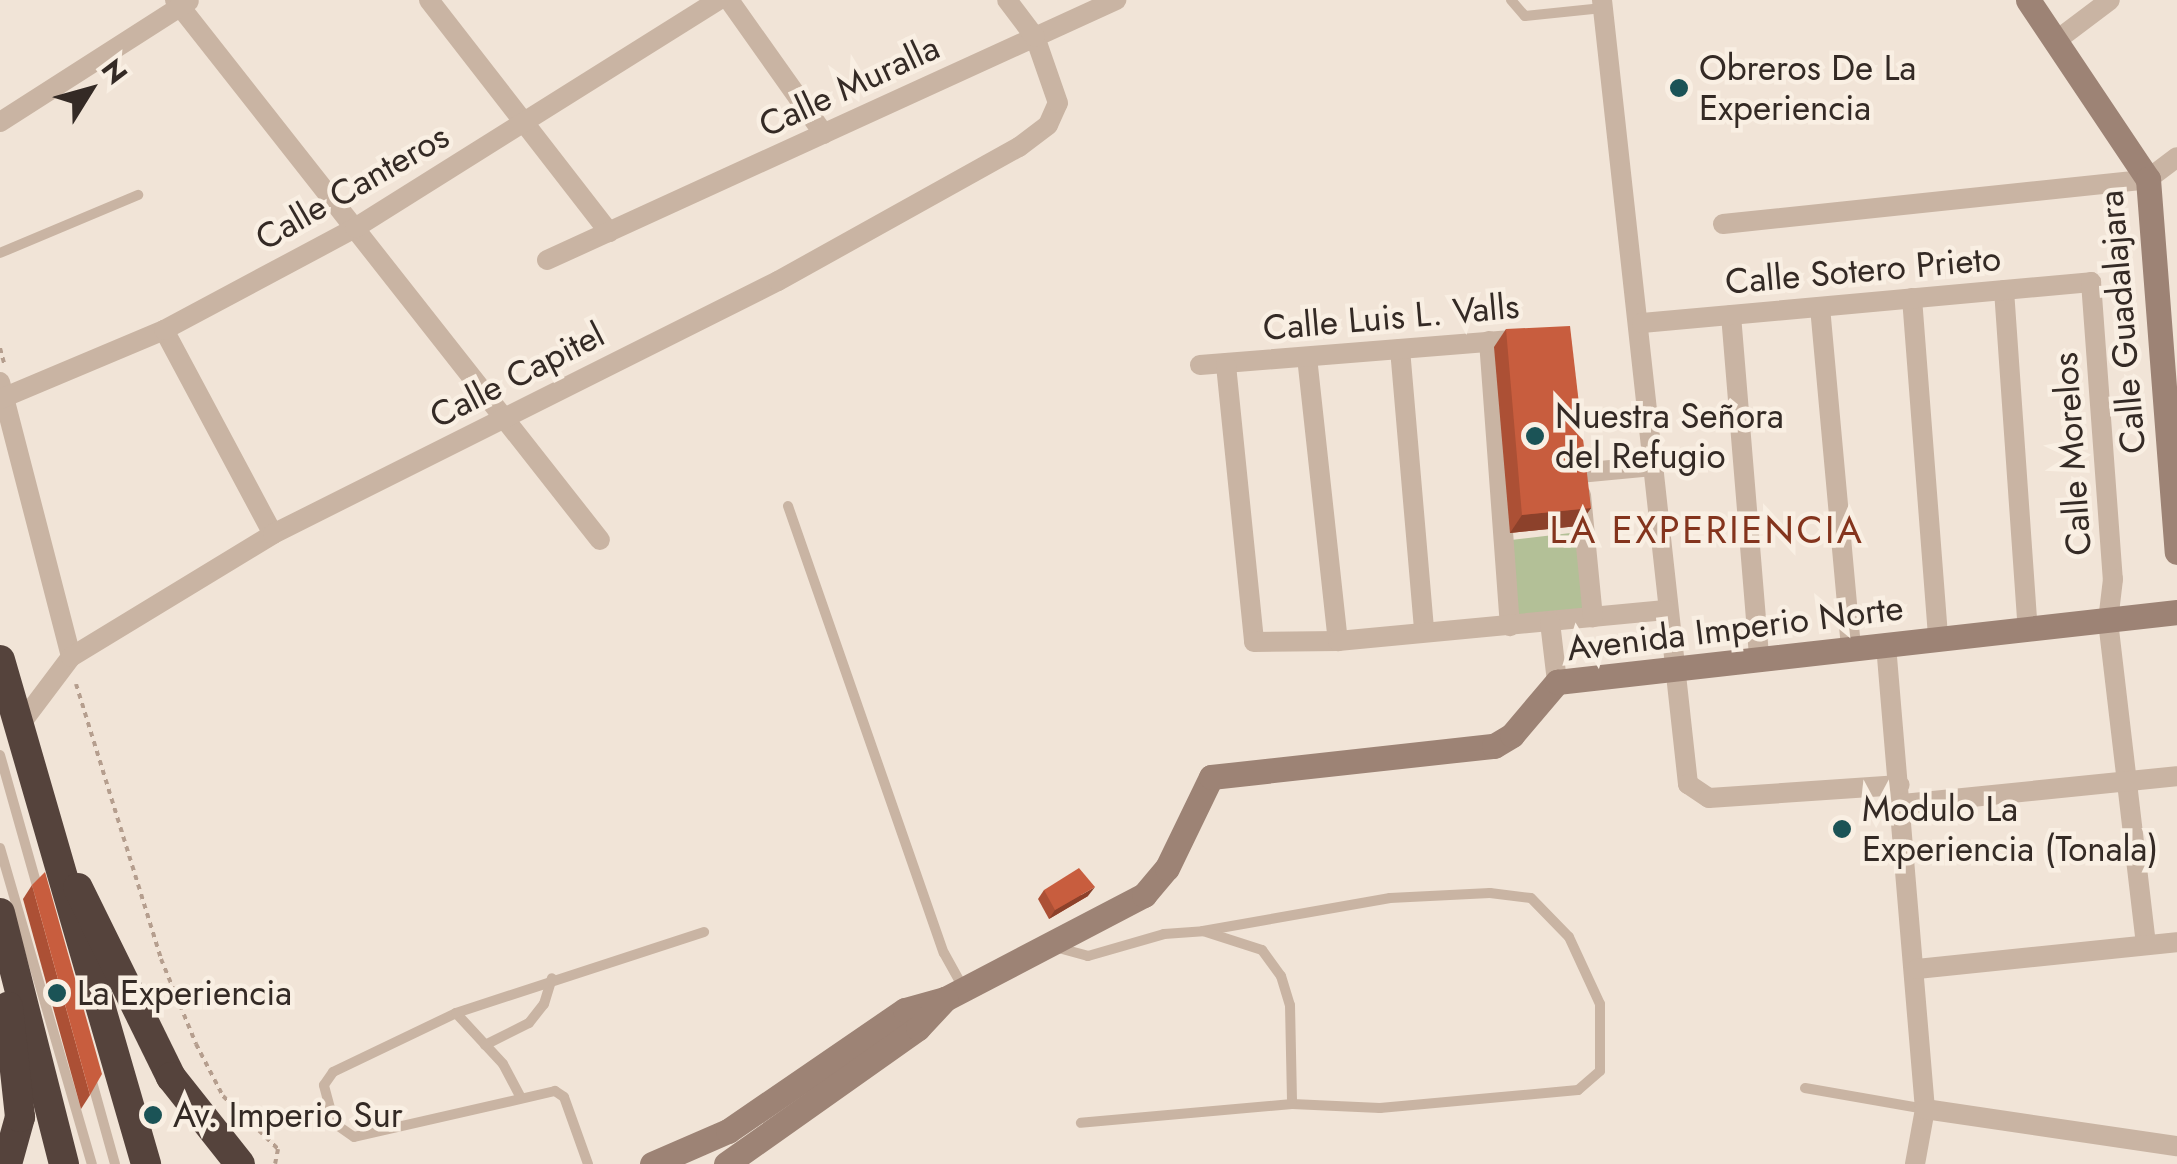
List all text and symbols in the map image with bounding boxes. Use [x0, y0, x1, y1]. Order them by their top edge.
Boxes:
street label: Calle Muralla [752, 26, 946, 146]
north arrow [40, 40, 140, 140]
place label: Obreros De La Experiencia [1699, 47, 1916, 129]
text: N [91, 50, 137, 93]
marker: Obreros De La Experiencia [1668, 77, 1690, 99]
street label: Calle Canteros [248, 115, 456, 259]
street label: Calle Guadalajara [2090, 189, 2154, 455]
street label: Calle Sotero Prieto [1724, 237, 2002, 303]
street label: Calle Luis L. Valls [1261, 285, 1521, 349]
street label: Calle Capitel [423, 313, 611, 437]
street label: Calle Morelos [2044, 351, 2100, 557]
place label: Nuestra Señora del Refugio [1555, 395, 1784, 477]
marker: Nuestra Señora del Refugio [1524, 425, 1546, 447]
district label: LA EXPERIENCIA [1550, 507, 1864, 553]
street label: Avenida Imperio Norte [1565, 587, 1905, 669]
place label: Modulo La Experiencia (Tonala) [1862, 788, 2158, 870]
marker: Modulo La Experiencia (Tonala) [1831, 818, 1853, 840]
place label: La Experiencia [77, 972, 292, 1014]
marker: La Experiencia [46, 982, 68, 1004]
place label: Av. Imperio Sur [173, 1094, 403, 1136]
marker: Av. Imperio Sur [142, 1104, 164, 1126]

